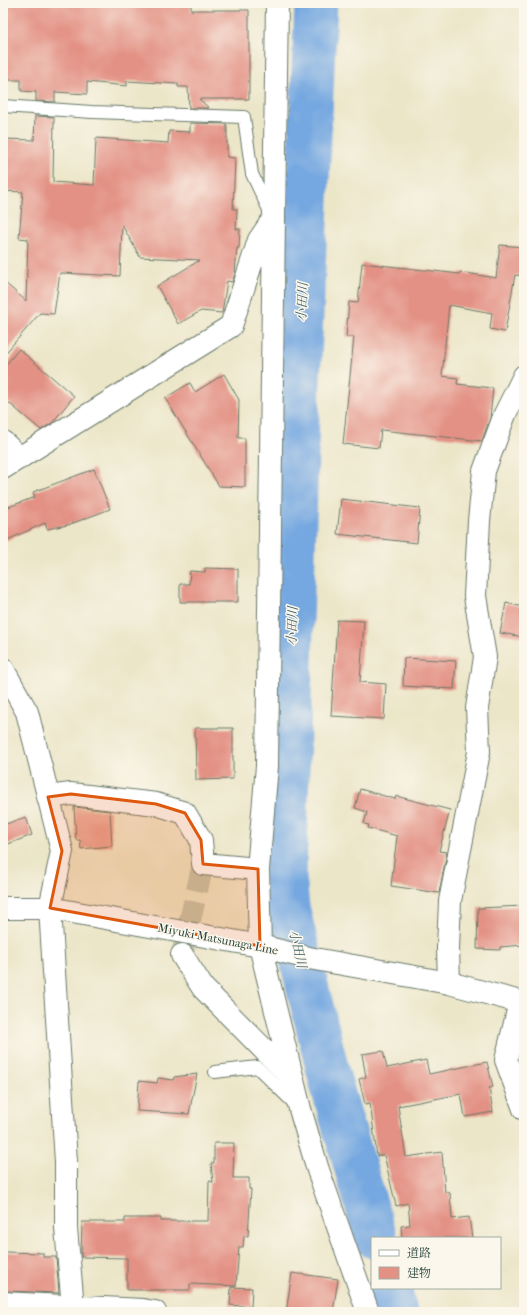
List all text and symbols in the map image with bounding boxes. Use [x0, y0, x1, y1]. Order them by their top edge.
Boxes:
water label: 小田川 [293, 280, 311, 322]
water label: 小田川 [284, 604, 300, 646]
street label: Miyuki Matsunaga Line [157, 920, 280, 958]
water label: 小田川 [286, 928, 310, 972]
legend [371, 1237, 501, 1289]
text: 道路 [407, 1246, 431, 1260]
text: 建物 [407, 1266, 431, 1280]

